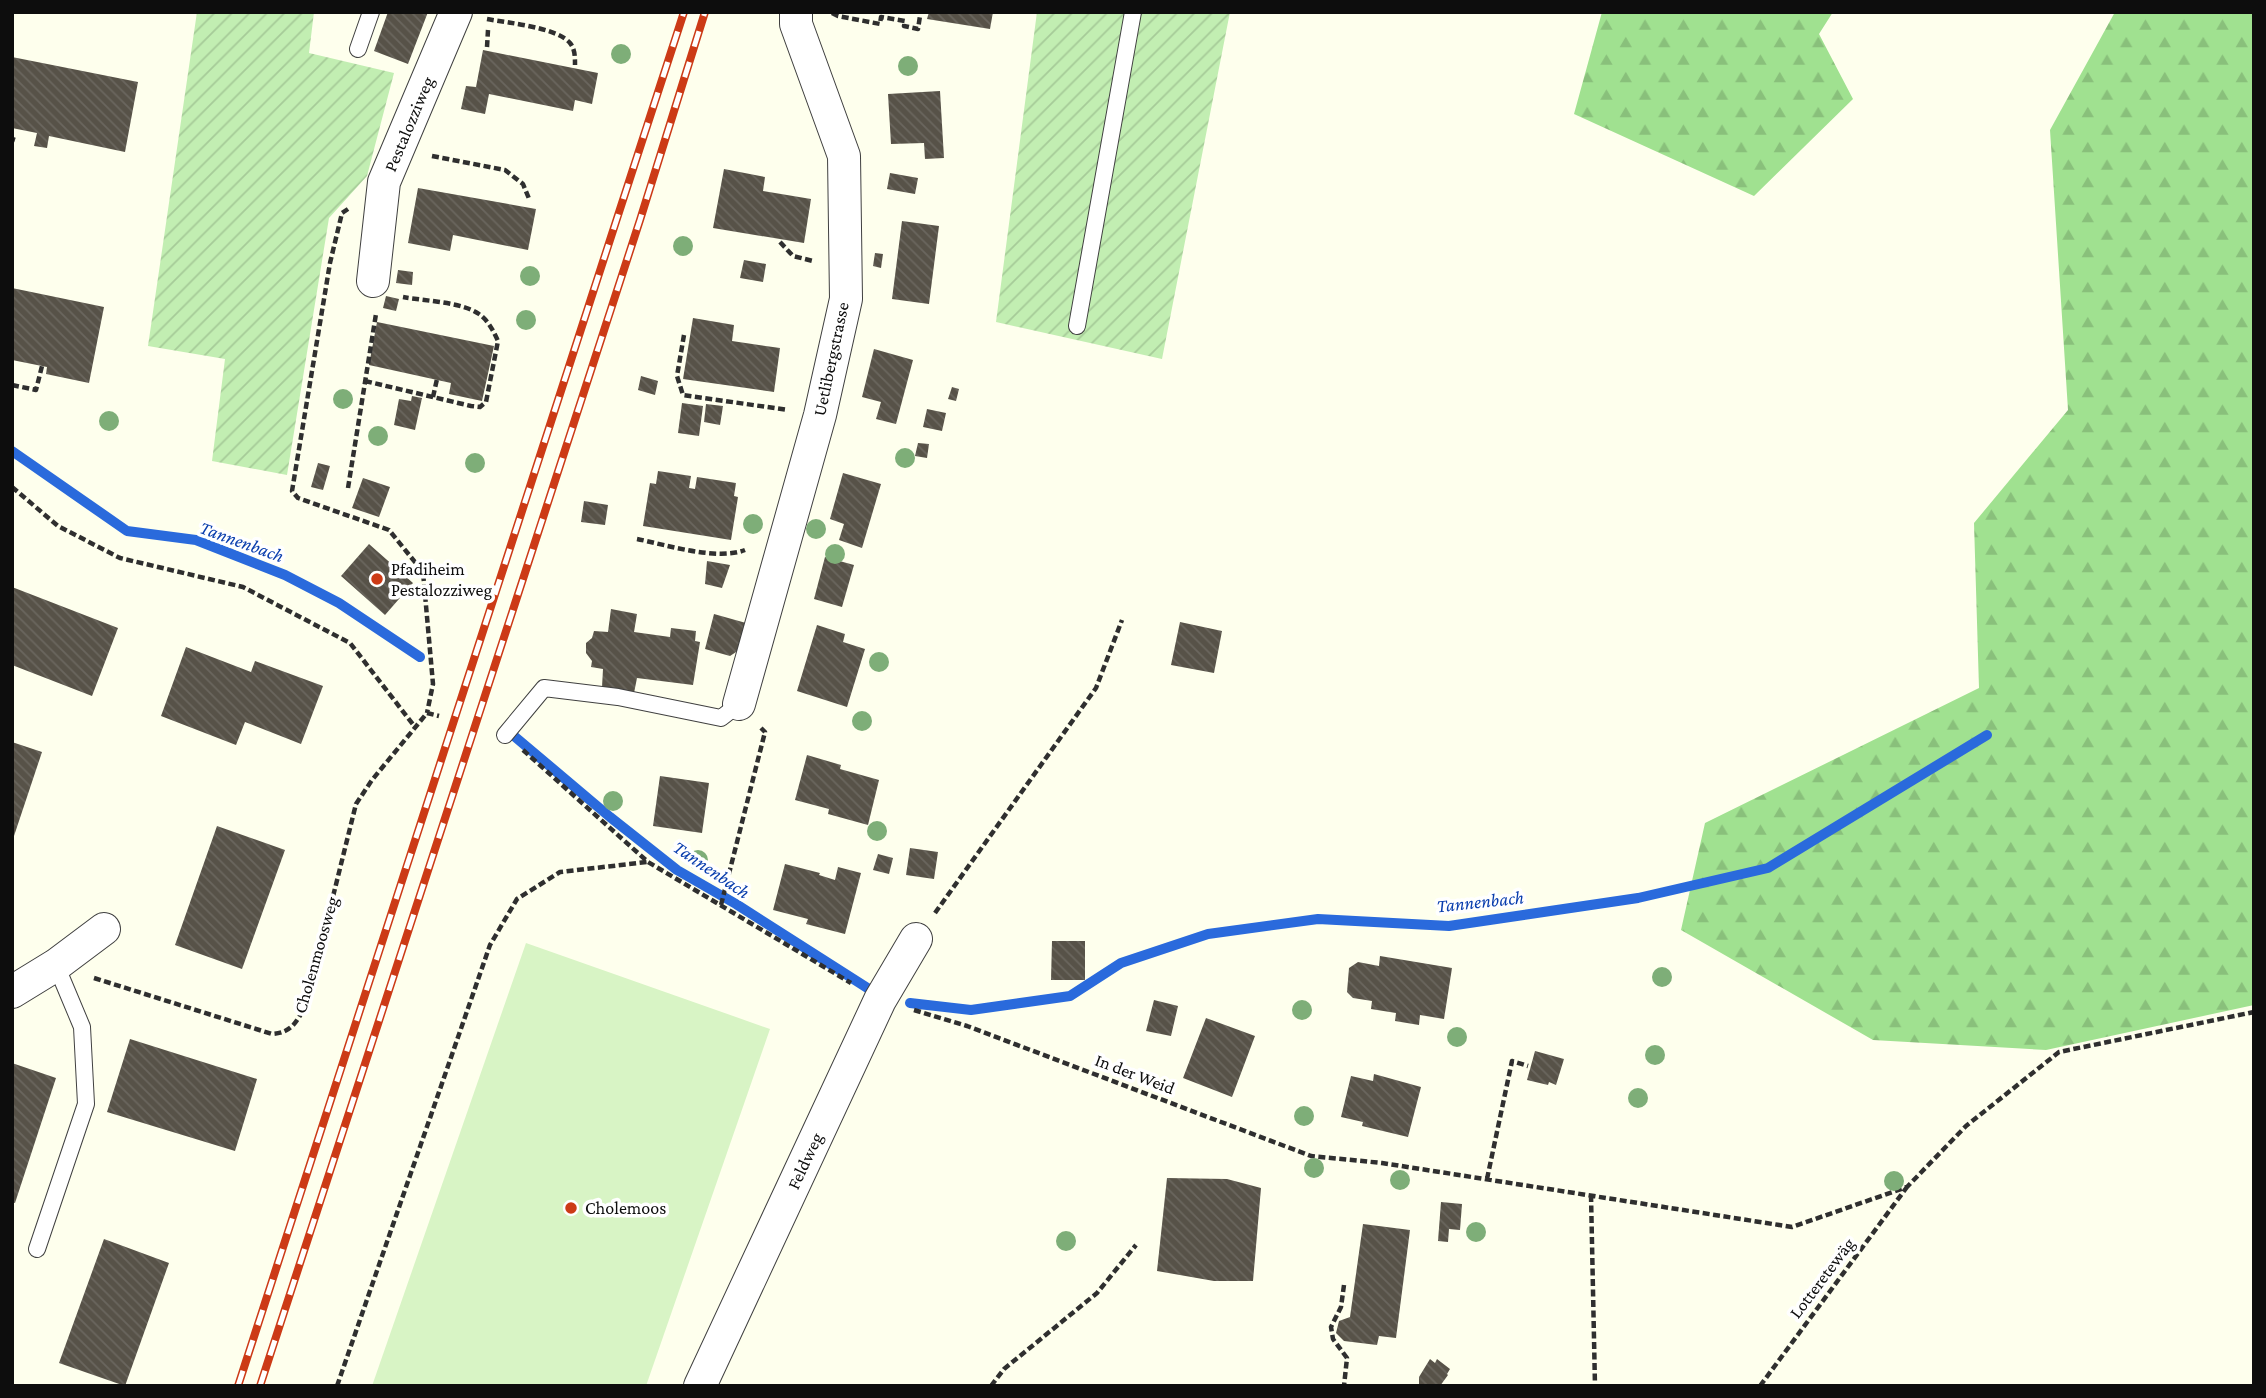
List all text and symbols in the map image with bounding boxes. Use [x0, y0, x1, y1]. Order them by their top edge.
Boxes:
street label: Pestalozziweg [380, 73, 438, 174]
street label: Uetlibergstrasse [809, 300, 853, 418]
water label: Tannenbach [197, 517, 287, 566]
place label: Pfadiheim Pestalozziweg [391, 559, 492, 600]
marker: Pfadiheim Pestalozziweg [369, 571, 385, 587]
water label: Tannenbach [670, 836, 754, 903]
water label: Tannenbach [1435, 886, 1525, 917]
street label: Cholenmoosweg [290, 894, 342, 1016]
street label: In der Weid [1092, 1050, 1178, 1098]
street label: Feldweg [783, 1129, 827, 1193]
place label: Cholemoos [585, 1198, 666, 1218]
marker: Cholemoos [563, 1200, 579, 1216]
street label: Lotteretewäg [1785, 1234, 1859, 1322]

